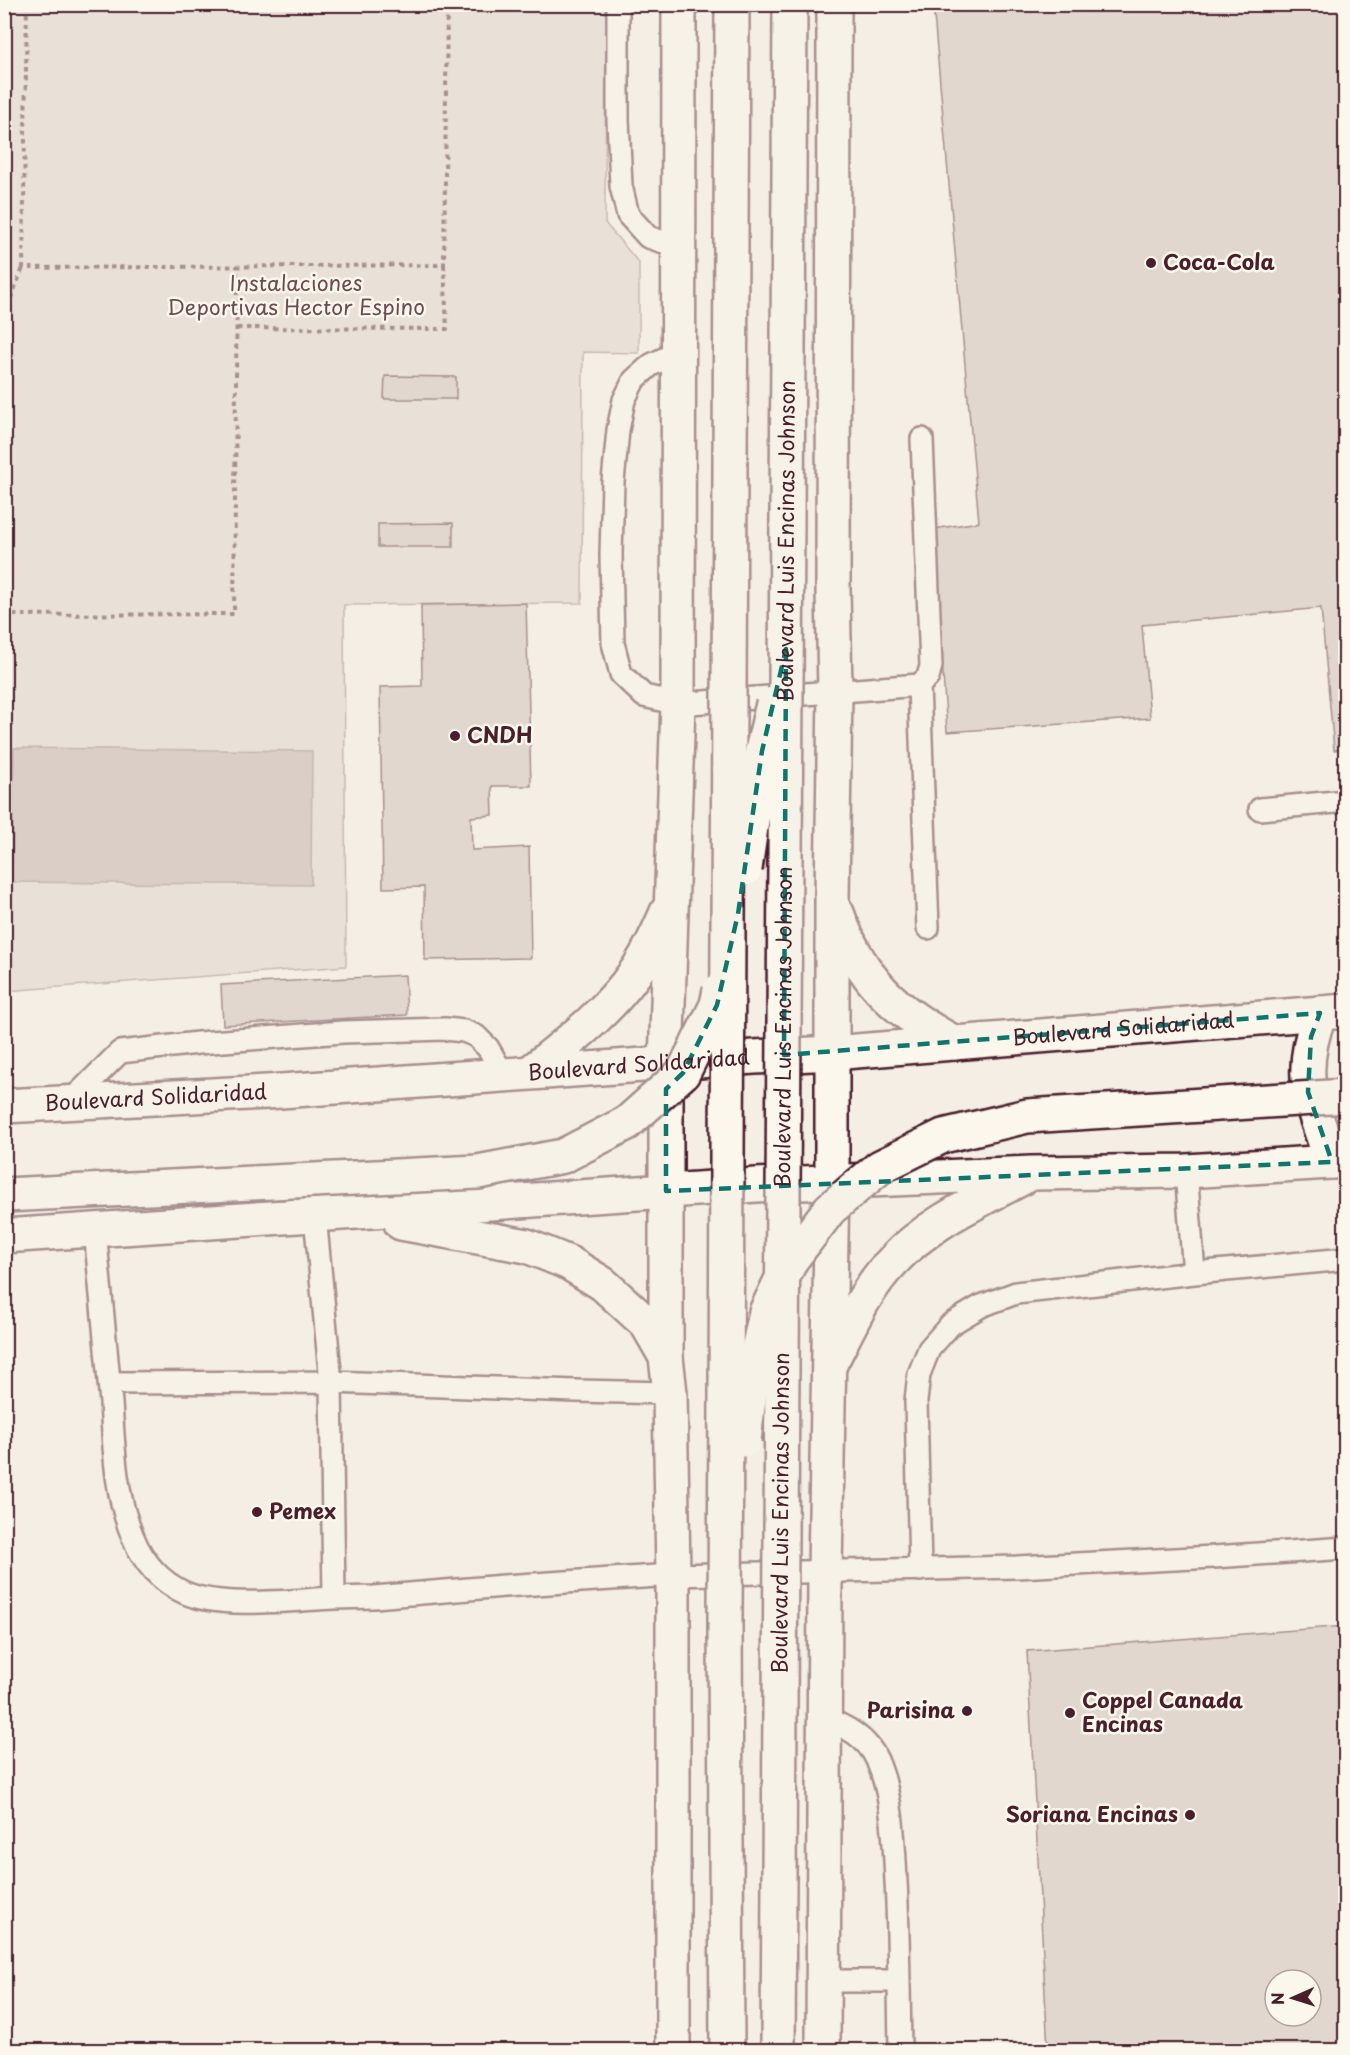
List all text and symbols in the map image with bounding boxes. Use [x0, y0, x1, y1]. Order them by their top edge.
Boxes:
place label: Coca-Cola [1163, 245, 1275, 277]
marker: Coca-Cola [1144, 256, 1158, 270]
park label: Instalaciones Deportivas Hector Espino [167, 266, 425, 322]
street label: Boulevard Luis Encinas Johnson [768, 380, 802, 702]
place label: CNDH [467, 718, 532, 750]
marker: CNDH [448, 729, 462, 743]
street label: Boulevard Luis Encinas Johnson [765, 866, 799, 1188]
street label: Boulevard Solidaridad [1011, 1002, 1235, 1052]
street label: Boulevard Solidaridad [526, 1039, 751, 1087]
street label: Boulevard Solidaridad [44, 1074, 268, 1118]
street label: Boulevard Luis Encinas Johnson [762, 1352, 796, 1674]
place label: Pemex [269, 1494, 336, 1526]
marker: Pemex [250, 1505, 264, 1519]
place label: Coppel Canada Encinas [1082, 1683, 1243, 1739]
place label: Parisina [867, 1693, 955, 1725]
marker: Parisina [960, 1704, 974, 1718]
marker: Coppel Canada Encinas [1063, 1706, 1077, 1720]
place label: Soriana Encinas [1006, 1797, 1178, 1829]
marker: Soriana Encinas [1183, 1808, 1197, 1822]
north arrow [1263, 1968, 1323, 2028]
text: N [1265, 1992, 1289, 2006]

